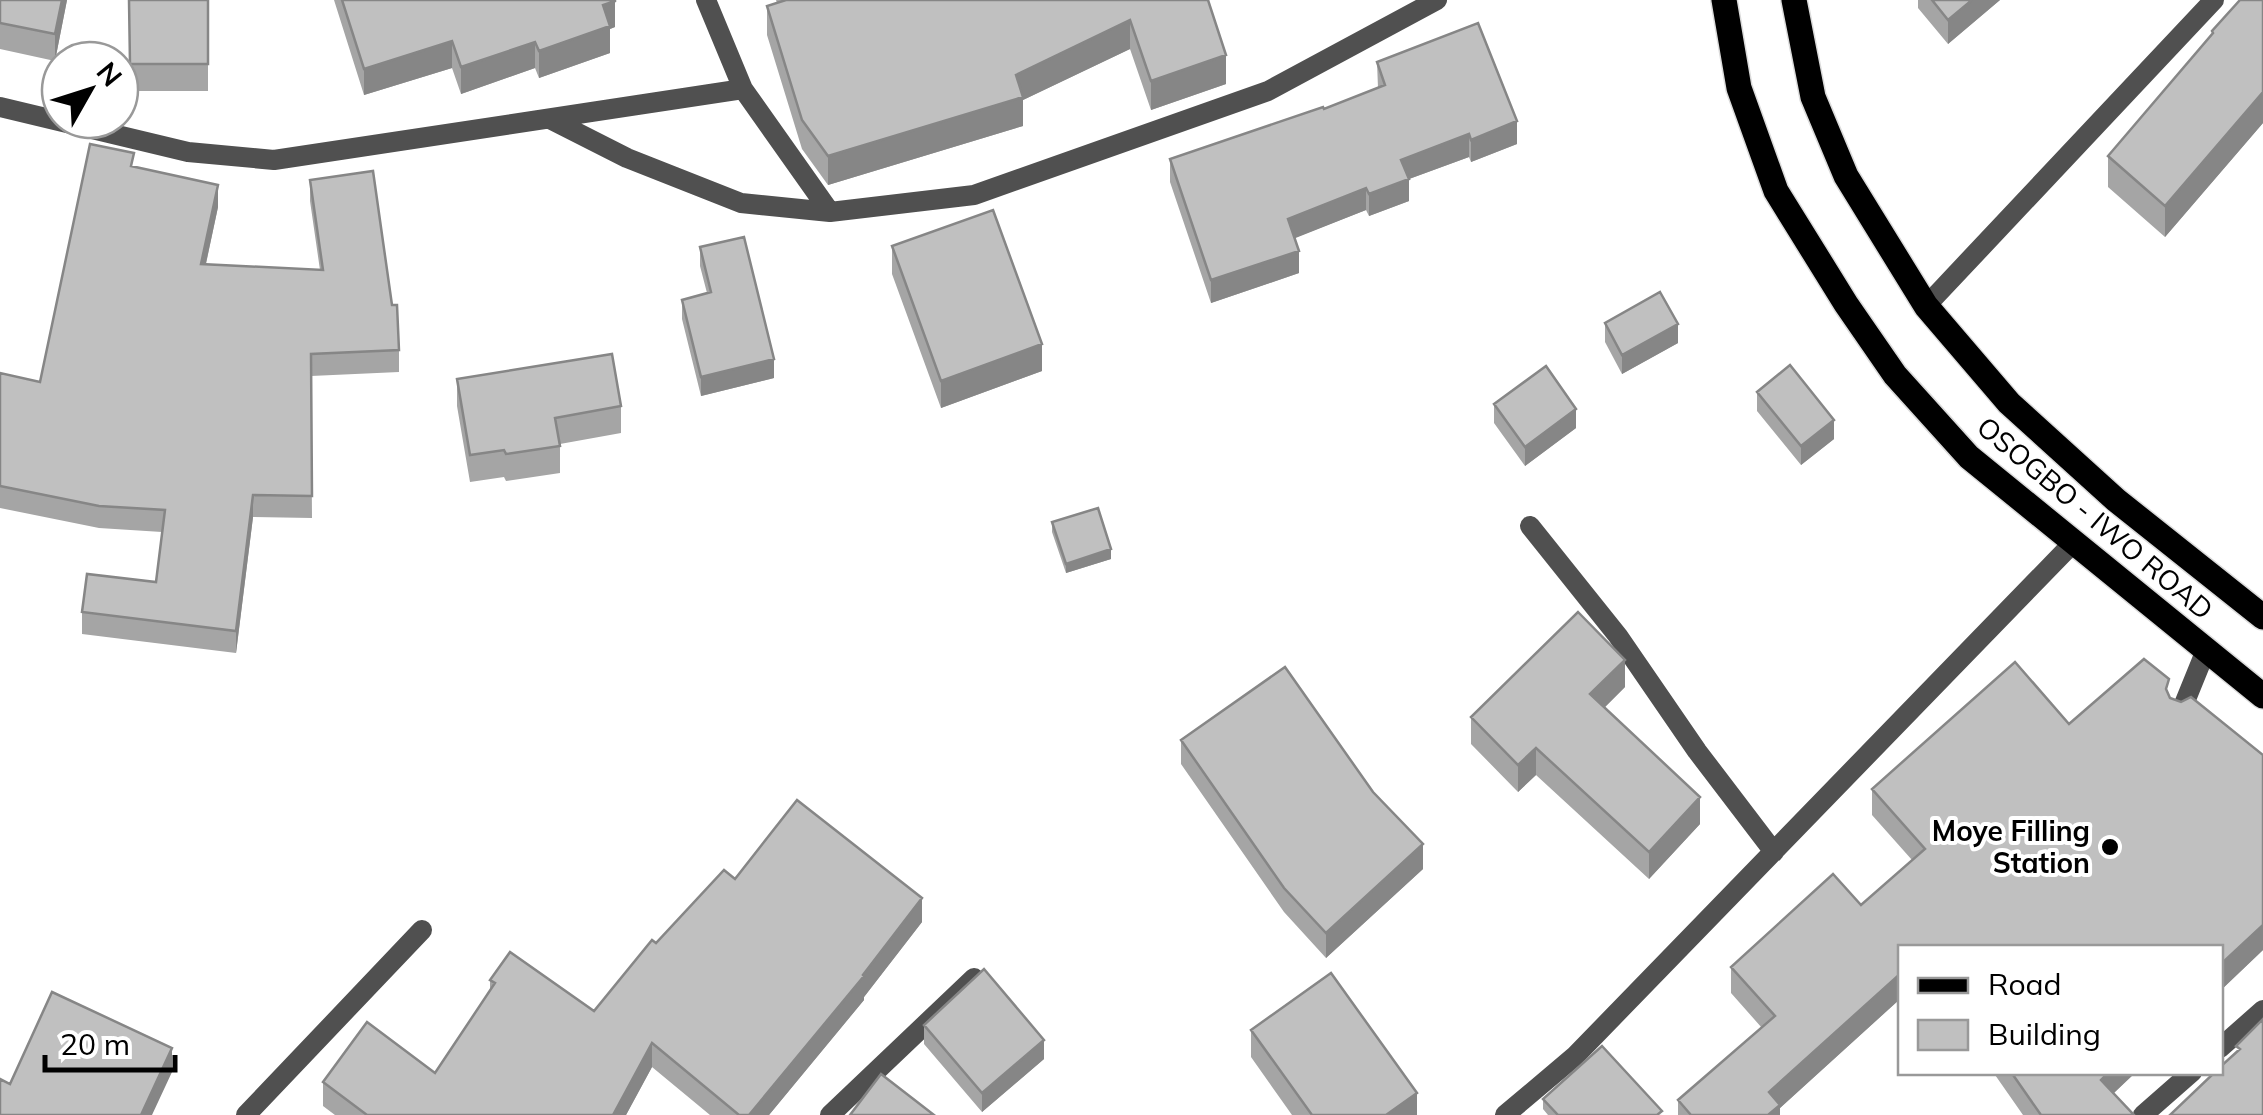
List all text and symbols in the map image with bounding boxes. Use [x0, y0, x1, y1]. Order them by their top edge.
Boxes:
north arrow [40, 40, 140, 140]
text: N [90, 55, 130, 93]
street label: OSOGBO - IWO ROAD [1970, 409, 2220, 627]
place label: Moye Filling Station [1932, 813, 2090, 880]
marker: Moye Filling Station [2099, 836, 2121, 858]
legend [1898, 945, 2223, 1075]
text: Road [1988, 965, 2062, 1003]
scale bar [45, 1010, 175, 1072]
text: Building [1988, 1015, 2101, 1053]
text: 20 m [60, 1025, 130, 1063]

